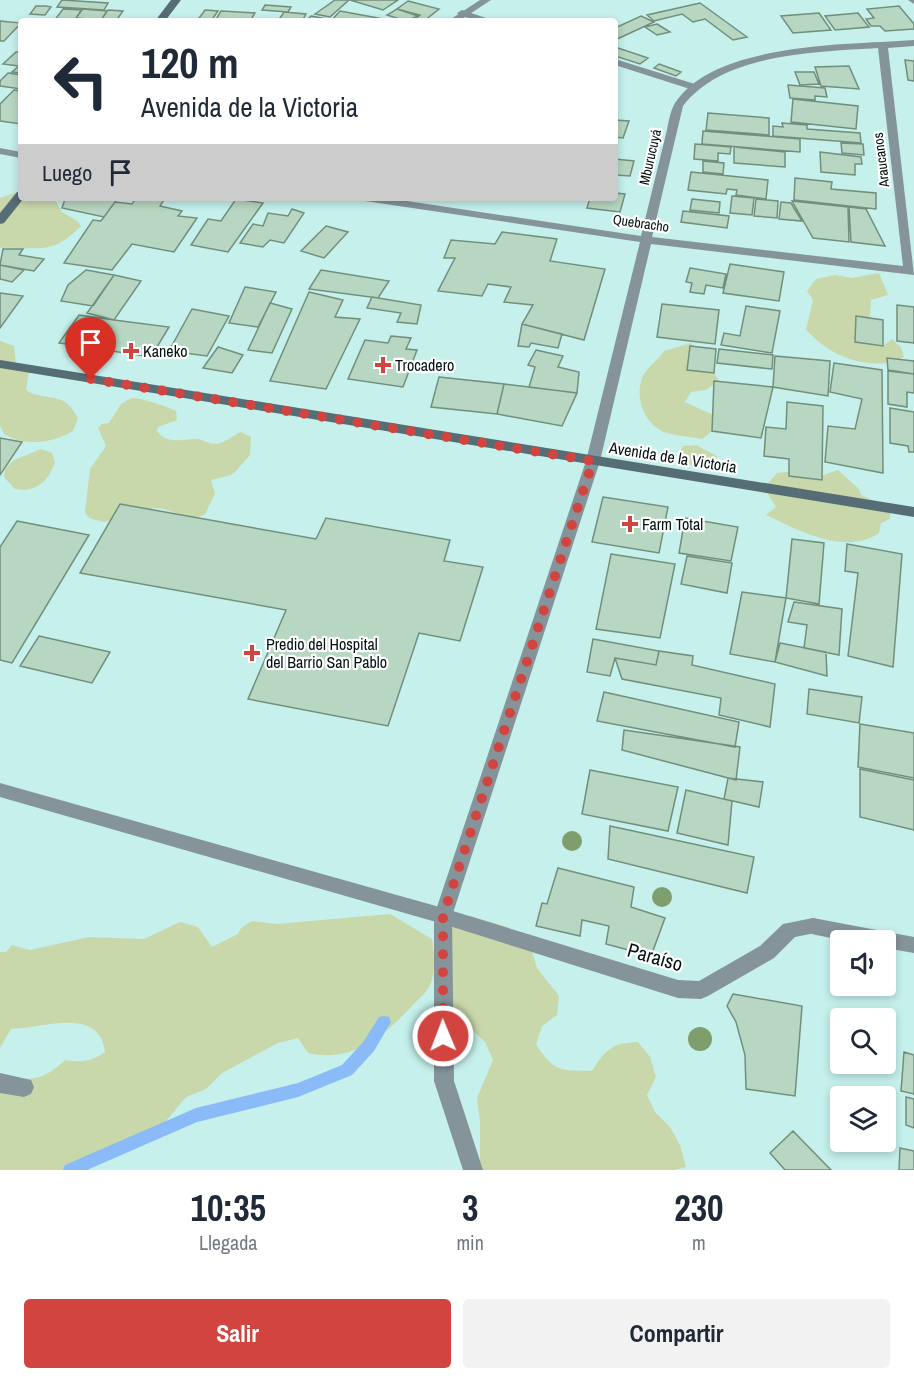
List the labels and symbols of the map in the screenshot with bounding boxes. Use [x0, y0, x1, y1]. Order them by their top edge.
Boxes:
street label: Mburucuyá [635, 127, 665, 187]
street label: Araucanos [869, 131, 893, 189]
street label: Quebracho [612, 210, 670, 236]
pin [65, 317, 116, 379]
place label: Kaneko [143, 340, 188, 362]
marker: Kaneko [124, 344, 138, 358]
place label: Trocadero [395, 354, 454, 376]
marker: Trocadero [376, 358, 390, 372]
street label: Avenida de la Victoria [607, 436, 739, 478]
place label: Farm Total [642, 513, 703, 535]
marker: Farm Total [623, 517, 637, 531]
place label: Predio del Hospital del Barrio San Pablo [266, 633, 387, 673]
marker: Predio del Hospital del Barrio San Pablo [243, 644, 261, 662]
street label: Paraíso [624, 936, 686, 977]
position arrow [411, 1004, 475, 1068]

